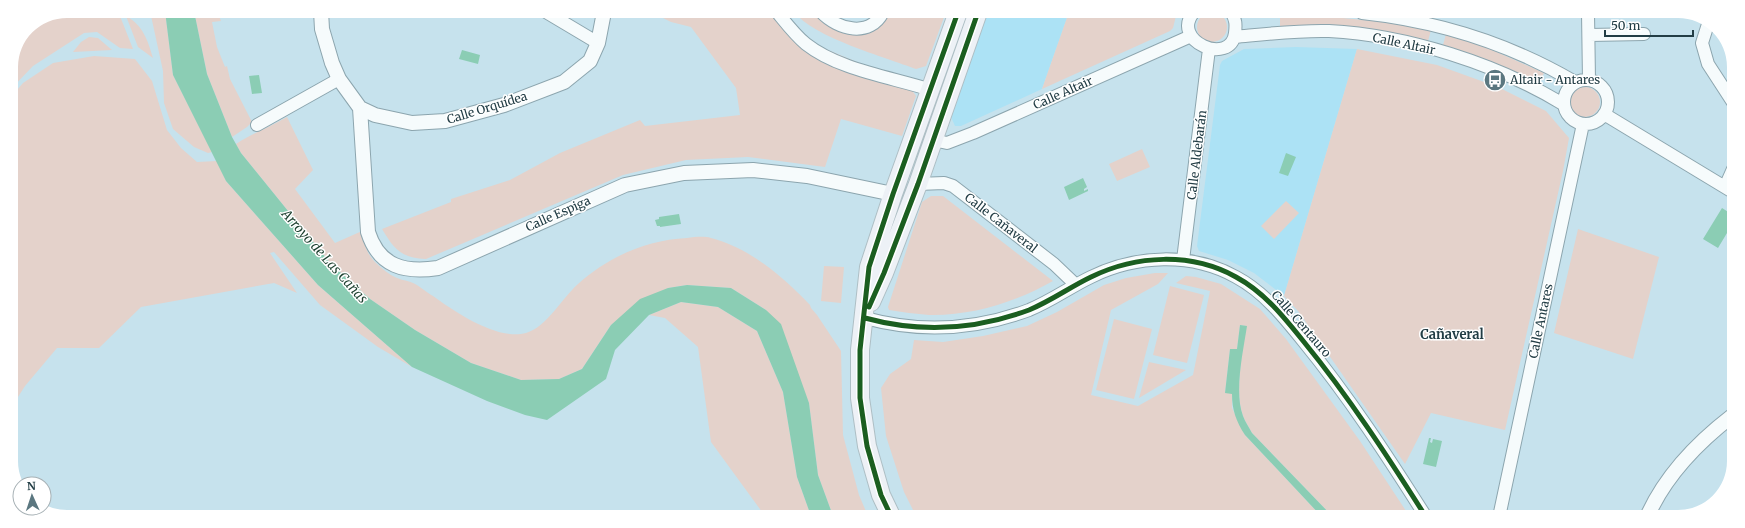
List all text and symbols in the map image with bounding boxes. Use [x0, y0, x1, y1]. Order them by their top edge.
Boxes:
scale bar [1605, 12, 1693, 38]
text: 50 m [1611, 18, 1640, 33]
street label: Calle Altair [1371, 30, 1437, 58]
bus stop icon: Altair - Antares [1482, 67, 1508, 93]
street label: Calle Altair [1031, 72, 1095, 112]
place label: Altair - Antares [1509, 72, 1600, 87]
street label: Calle Orquídea [445, 88, 529, 127]
street label: Calle Aldebarán [1184, 109, 1209, 201]
street label: Calle Cañaveral [962, 190, 1041, 256]
street label: Calle Espiga [523, 192, 593, 234]
water label: Arroyo de Las Cañas [277, 205, 372, 307]
street label: Calle Antares [1525, 282, 1556, 360]
street label: Calle Centauro [1268, 287, 1334, 360]
district label: Cañaveral [1420, 326, 1484, 343]
north arrow [12, 476, 52, 516]
text: N [27, 479, 36, 493]

